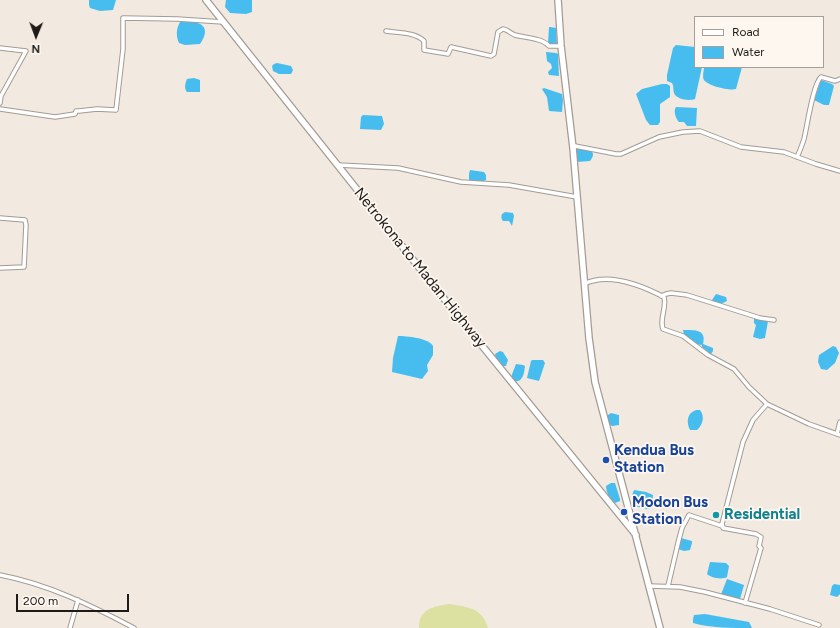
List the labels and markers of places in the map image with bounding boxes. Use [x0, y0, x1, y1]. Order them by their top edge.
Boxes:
place label: Kendua Bus Station [614, 442, 694, 477]
marker: Kendua Bus Station [601, 455, 611, 465]
place label: Modon Bus Station [632, 494, 708, 529]
place label: Residential [724, 506, 800, 524]
marker: Modon Bus Station [619, 507, 629, 517]
marker: Residential [711, 510, 721, 520]

